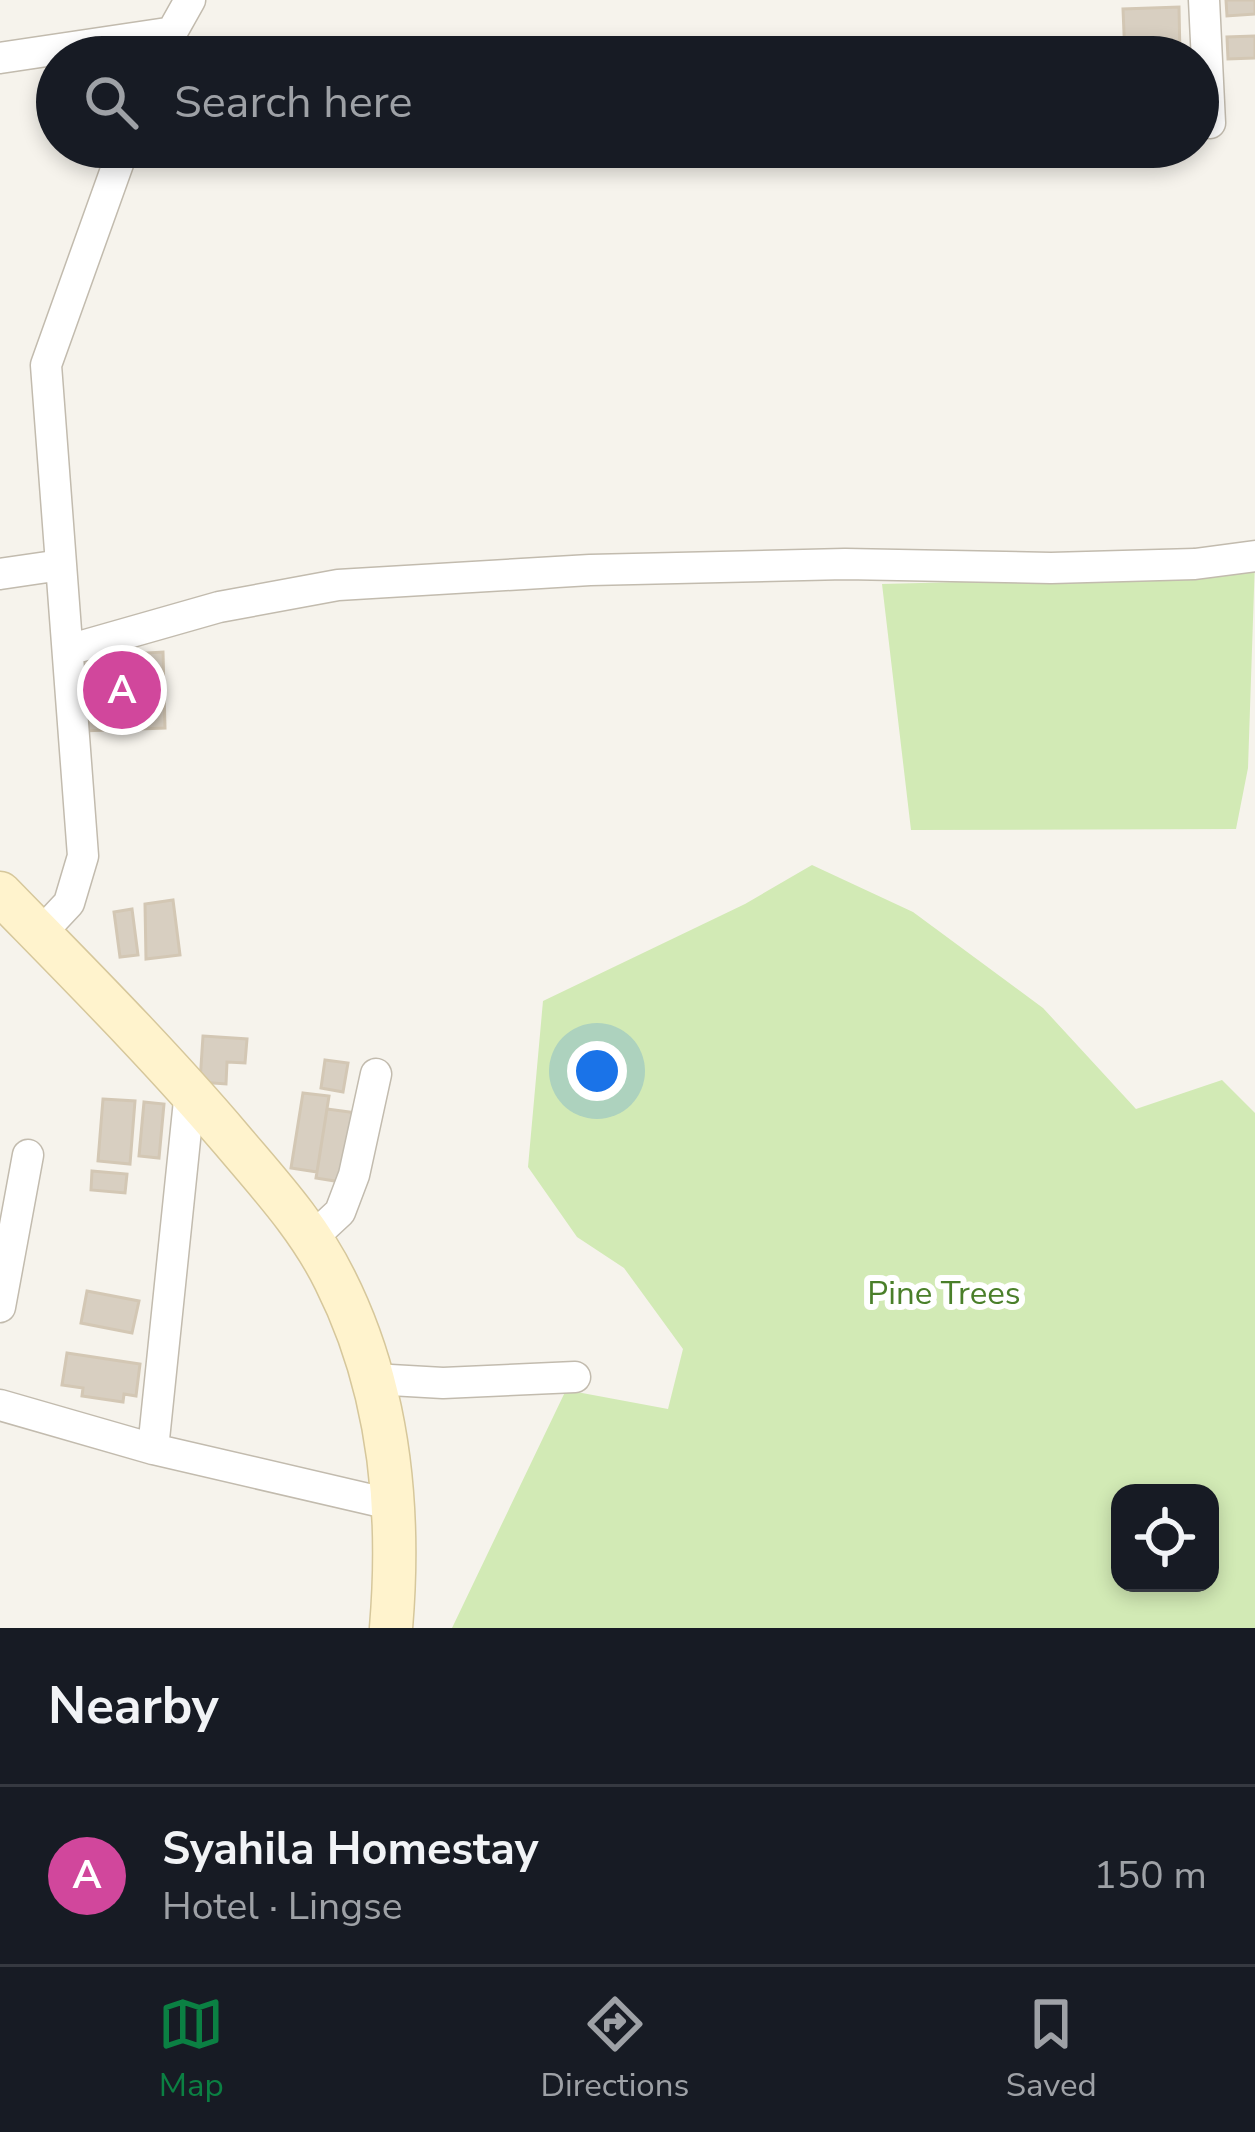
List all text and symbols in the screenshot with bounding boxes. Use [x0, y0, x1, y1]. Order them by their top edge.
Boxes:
search box [36, 36, 1219, 168]
icon: search [78, 69, 144, 135]
text: Search here [174, 72, 413, 133]
pin: A [83, 645, 161, 735]
your location [567, 1041, 627, 1101]
park label: Pine Trees [867, 1271, 1021, 1316]
map controls [1111, 1484, 1219, 1592]
button: locate [1111, 1484, 1219, 1592]
text: Nearby [48, 1671, 219, 1741]
text: Syahila Homestay [162, 1819, 538, 1880]
text: A [72, 1849, 102, 1902]
text: 150 m [1093, 1849, 1207, 1902]
text: Hotel · Lingse [162, 1880, 403, 1933]
tab: Map [158, 1991, 224, 2108]
tab: Directions [541, 1991, 689, 2108]
tab: Saved [1006, 1991, 1097, 2108]

